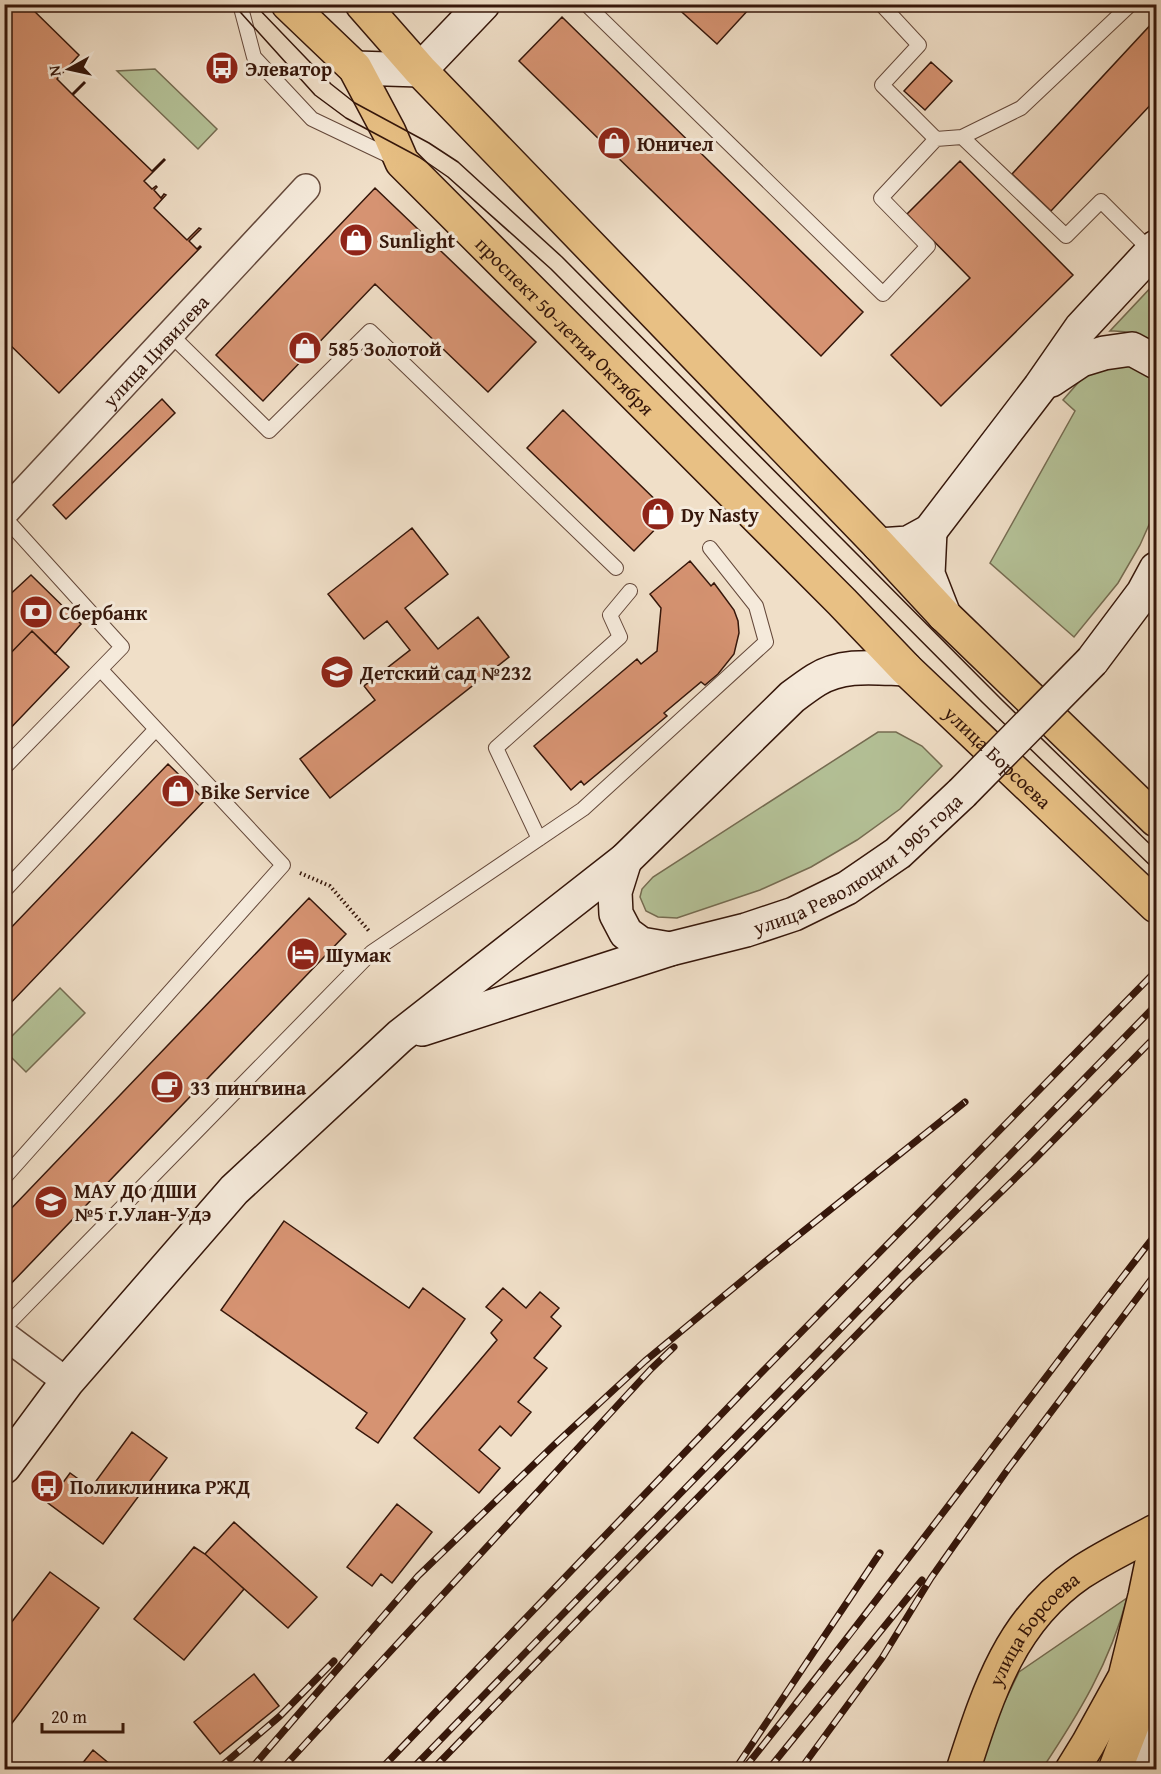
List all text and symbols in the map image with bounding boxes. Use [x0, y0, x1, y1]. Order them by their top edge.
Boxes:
north arrow [39, 39, 99, 99]
bus stop icon: Элеватор [204, 50, 240, 86]
place label: Элеватор [245, 54, 332, 83]
text: N [41, 64, 67, 78]
shop icon: Юничел [596, 125, 632, 161]
place label: Юничел [637, 129, 714, 158]
shop icon: Sunlight [338, 222, 374, 258]
place label: Sunlight [379, 226, 456, 255]
street label: проспект 50-летия Октября [469, 229, 662, 422]
street label: улица Цивилева [95, 287, 215, 414]
shop icon: 585 Золотой [287, 330, 323, 366]
place label: 585 Золотой [328, 334, 442, 363]
shop icon: Dy Nasty [640, 496, 676, 532]
place label: Dy Nasty [681, 500, 759, 529]
bank icon: Сбербанк [18, 594, 54, 630]
place label: Сбербанк [59, 598, 148, 627]
school or university icon: Детский сад №232 [319, 654, 355, 690]
place label: Детский сад №232 [359, 658, 532, 687]
street label: улица Борсоева [937, 698, 1059, 815]
shop icon: Bike Service [160, 773, 196, 809]
place label: Bike Service [201, 777, 310, 806]
street label: улица Революции 1905 года [748, 786, 968, 941]
hotel icon: Шумак [285, 936, 321, 972]
place label: Шумак [326, 940, 391, 969]
cafe icon: 33 пингвина [149, 1069, 185, 1105]
place label: 33 пингвина [190, 1073, 307, 1102]
place label: МАУ ДО ДШИ №5 г.Улан-Удэ [74, 1176, 212, 1228]
school or university icon: МАУ ДО ДШИ №5 г.Улан-Удэ [33, 1184, 69, 1220]
bus stop icon: Поликлиника РЖД [29, 1468, 65, 1504]
place label: Поликлиника РЖД [70, 1472, 250, 1501]
street label: улица Борсоева [980, 1564, 1085, 1691]
scale bar [42, 1696, 123, 1734]
text: 20 m [51, 1703, 87, 1730]

